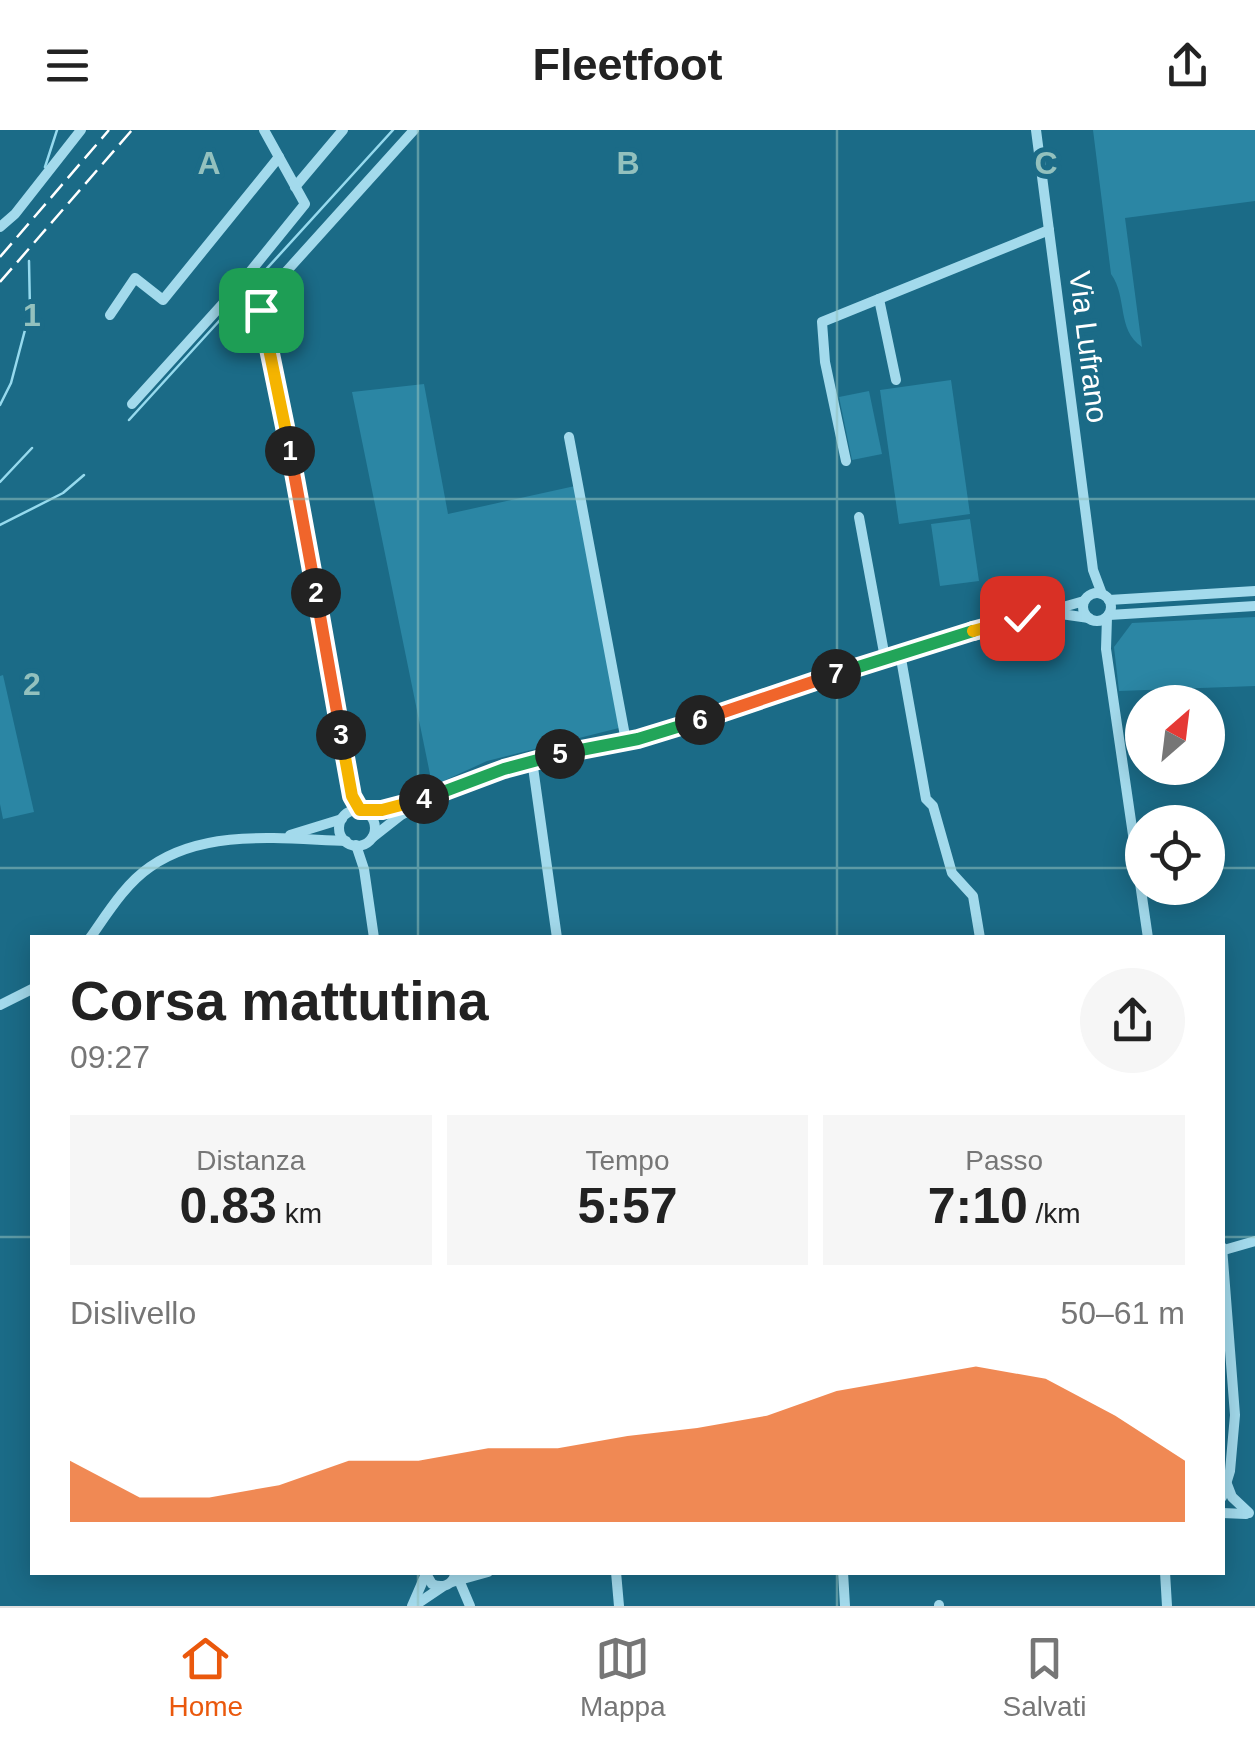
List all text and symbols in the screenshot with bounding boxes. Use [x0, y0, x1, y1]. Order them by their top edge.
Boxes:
icon: menu [40, 38, 95, 93]
icon: share [1160, 38, 1215, 93]
text: Fleetfoot [533, 39, 722, 90]
text: A [197, 145, 221, 181]
text: B [616, 145, 640, 181]
text: C [1034, 145, 1058, 181]
pin [219, 268, 304, 353]
street label: Via Lufrano [1063, 269, 1115, 425]
icon: arrive [234, 283, 289, 338]
text: 1 [23, 297, 41, 333]
pin: 1 [265, 426, 315, 476]
text: 1 [282, 435, 298, 466]
pin: 2 [291, 568, 341, 618]
pin [980, 576, 1065, 661]
text: 2 [308, 577, 324, 608]
icon: check [995, 591, 1050, 646]
pin: 7 [811, 649, 861, 699]
text: 7 [828, 658, 844, 689]
text: 2 [23, 666, 41, 702]
north arrow [1125, 685, 1225, 785]
map controls [1125, 685, 1225, 905]
pin: 6 [675, 695, 725, 745]
text: 6 [692, 704, 708, 735]
pin: 3 [316, 710, 366, 760]
text: 3 [333, 719, 349, 750]
pin: 5 [535, 729, 585, 779]
text: 5 [552, 738, 568, 769]
pin: 4 [399, 774, 449, 824]
text: 4 [416, 783, 432, 814]
button: locate [1125, 805, 1225, 905]
button: share [1080, 968, 1185, 1073]
text: Corsa mattutina [70, 970, 489, 1032]
text: 09:27 [70, 1039, 150, 1075]
text: Distanza [196, 1145, 305, 1176]
text: Tempo [585, 1145, 670, 1176]
text: Passo [965, 1145, 1043, 1176]
text: 0.83 [180, 1178, 277, 1234]
text: 5:57 [577, 1178, 678, 1234]
text: 7:10 [928, 1178, 1028, 1234]
text: km [277, 1198, 322, 1229]
text: /km [1028, 1198, 1081, 1229]
text: Dislivello [70, 1295, 196, 1331]
text: 50–61 m [1060, 1295, 1185, 1331]
tab: Home [168, 1631, 243, 1723]
tab: Mappa [580, 1631, 666, 1723]
tab: Salvati [1003, 1631, 1087, 1723]

